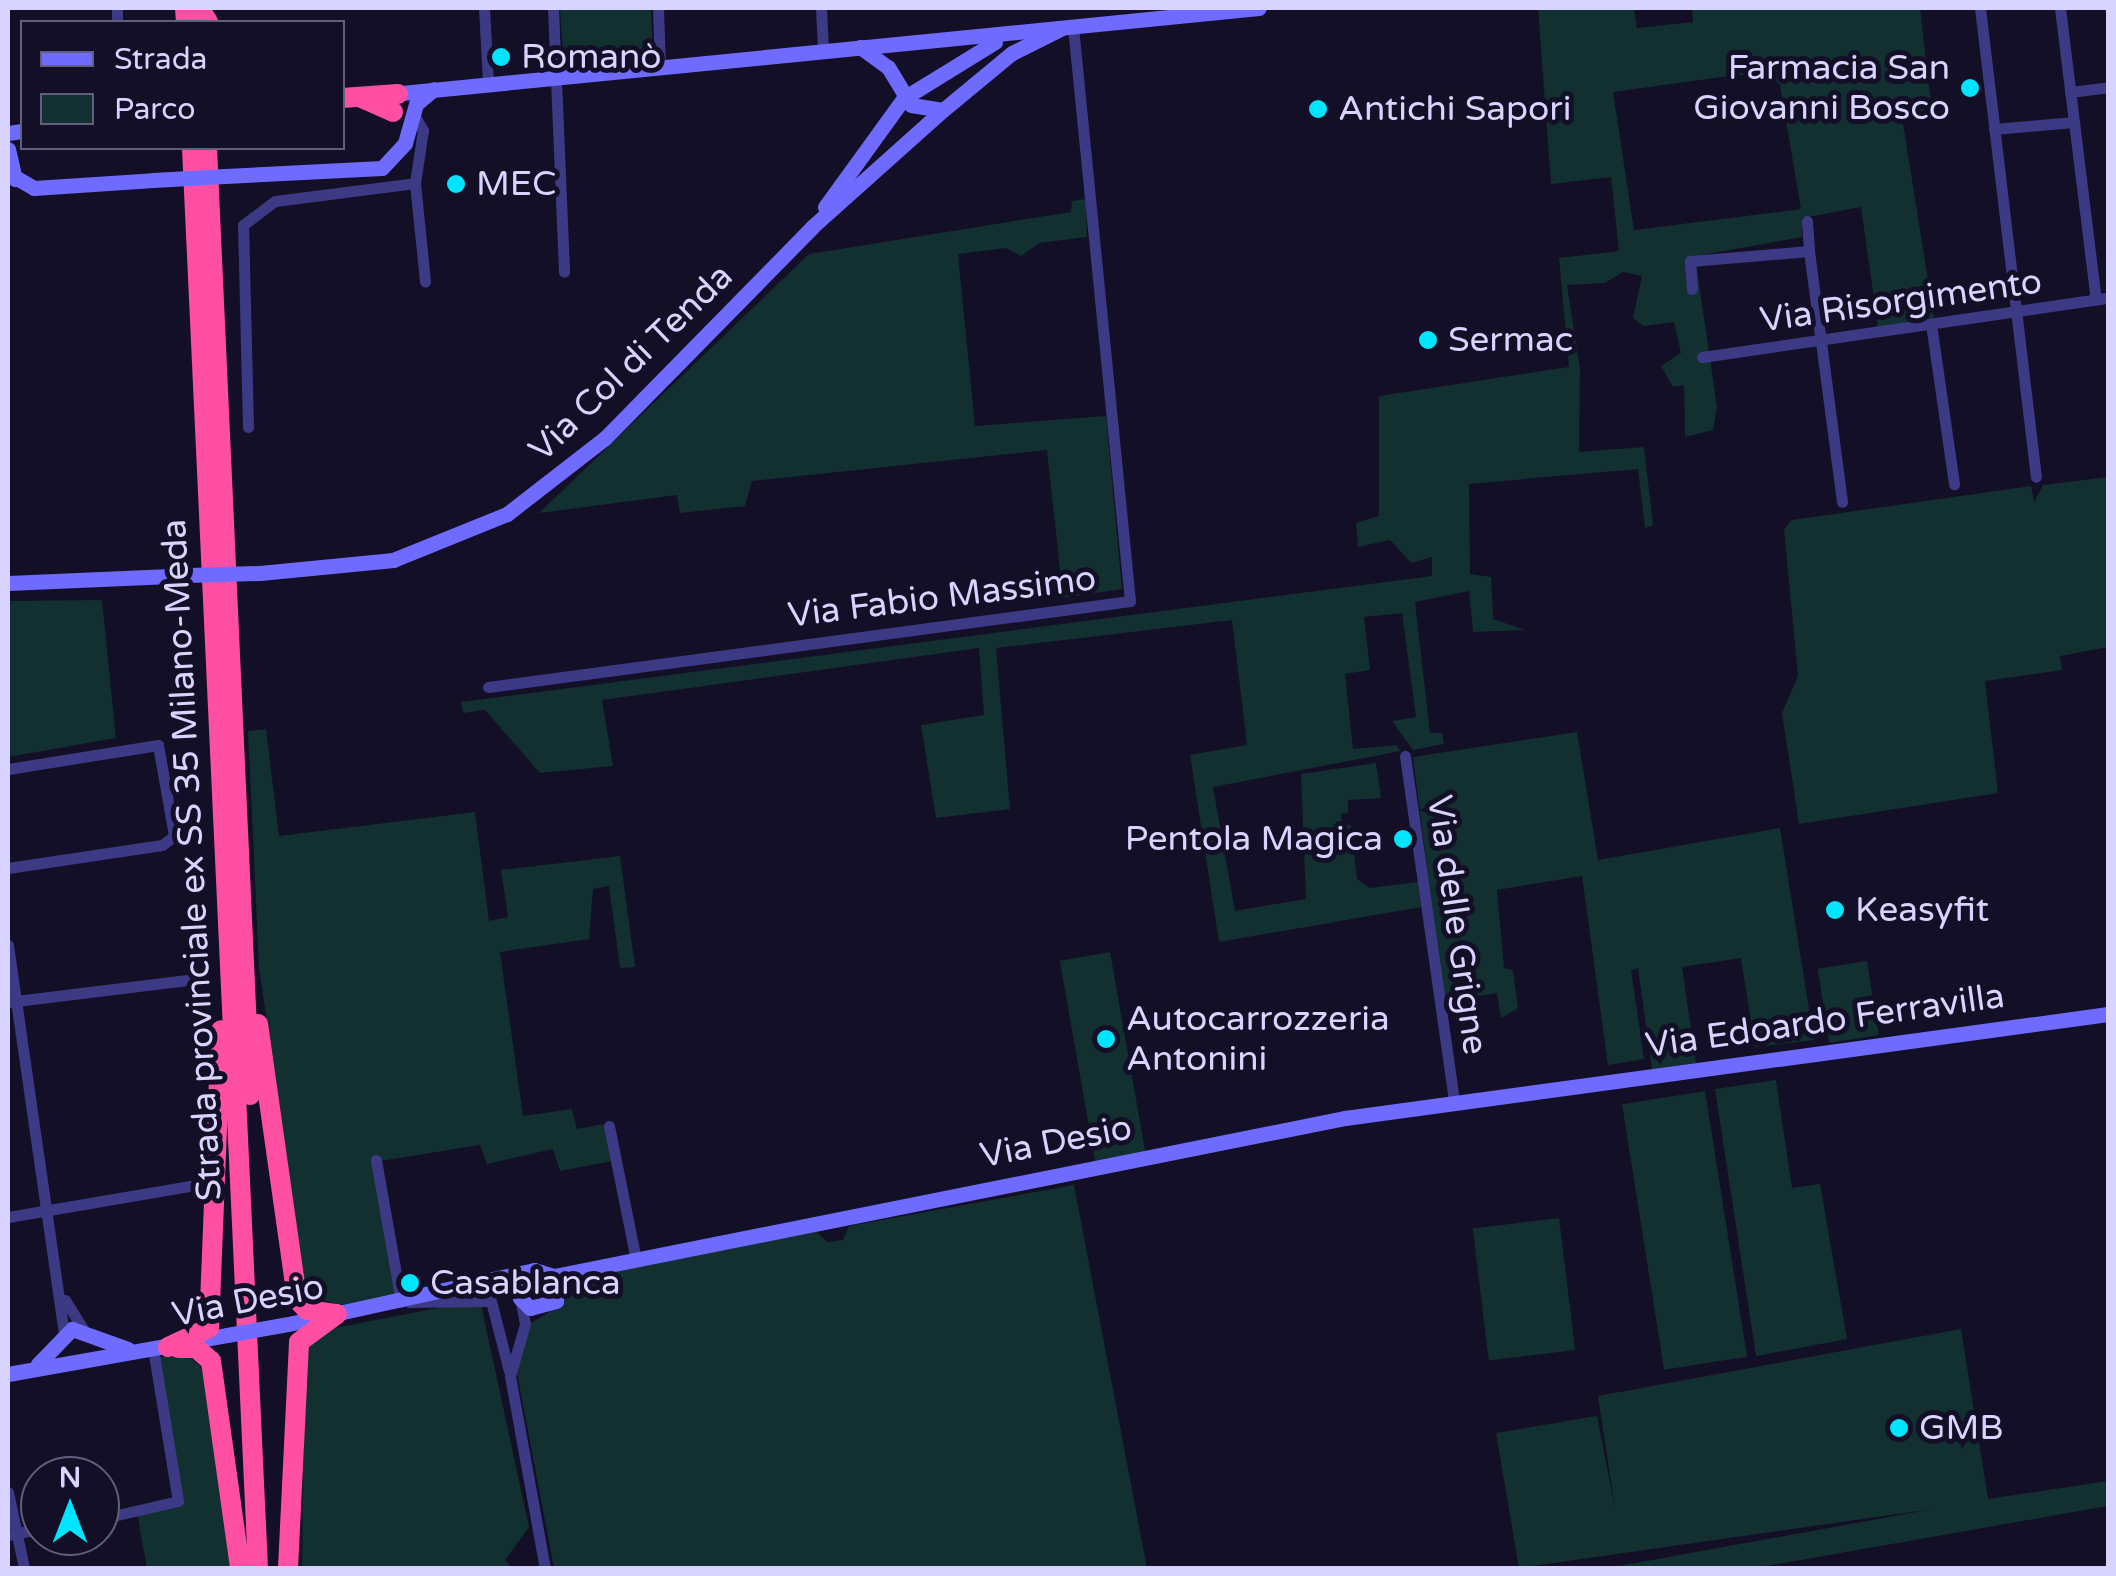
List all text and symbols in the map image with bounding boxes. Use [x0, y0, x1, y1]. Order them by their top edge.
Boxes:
legend [20, 20, 345, 150]
place label: Romanò [521, 36, 662, 78]
text: Strada [114, 41, 207, 78]
marker: Romanò [490, 46, 512, 68]
place label: Farmacia San Giovanni Bosco [1693, 47, 1950, 129]
marker: Farmacia San Giovanni Bosco [1959, 77, 1981, 99]
place label: Antichi Sapori [1338, 88, 1571, 130]
text: Parco [114, 91, 195, 128]
marker: Antichi Sapori [1307, 98, 1329, 120]
place label: MEC [476, 163, 556, 205]
marker: MEC [445, 173, 467, 195]
street label: Via Col di Tenda [521, 255, 741, 471]
street label: Via Risorgimento [1757, 260, 2045, 342]
place label: Sermac [1448, 319, 1573, 361]
marker: Sermac [1417, 329, 1439, 351]
street label: Strada provinciale ex SS 35 Milano-Meda [153, 518, 231, 1202]
street label: Via Fabio Massimo [786, 557, 1098, 637]
street label: Via delle Grigne [1418, 793, 1496, 1057]
place label: Pentola Magica [1125, 818, 1383, 860]
marker: Pentola Magica [1392, 828, 1414, 850]
place label: Keasyfit [1855, 889, 1989, 931]
marker: Keasyfit [1824, 899, 1846, 921]
street label: Via Edoardo Ferravilla [1643, 975, 2007, 1067]
place label: Autocarrozzeria Antonini [1126, 998, 1390, 1080]
marker: Autocarrozzeria Antonini [1095, 1028, 1117, 1050]
street label: Via Desio [977, 1107, 1135, 1177]
place label: Casablanca [430, 1262, 621, 1304]
street label: Via Desio [169, 1266, 327, 1336]
marker: Casablanca [399, 1272, 421, 1294]
place label: GMB [1919, 1407, 2004, 1449]
marker: GMB [1888, 1417, 1910, 1439]
north arrow [20, 1456, 120, 1556]
text: N [59, 1461, 81, 1495]

